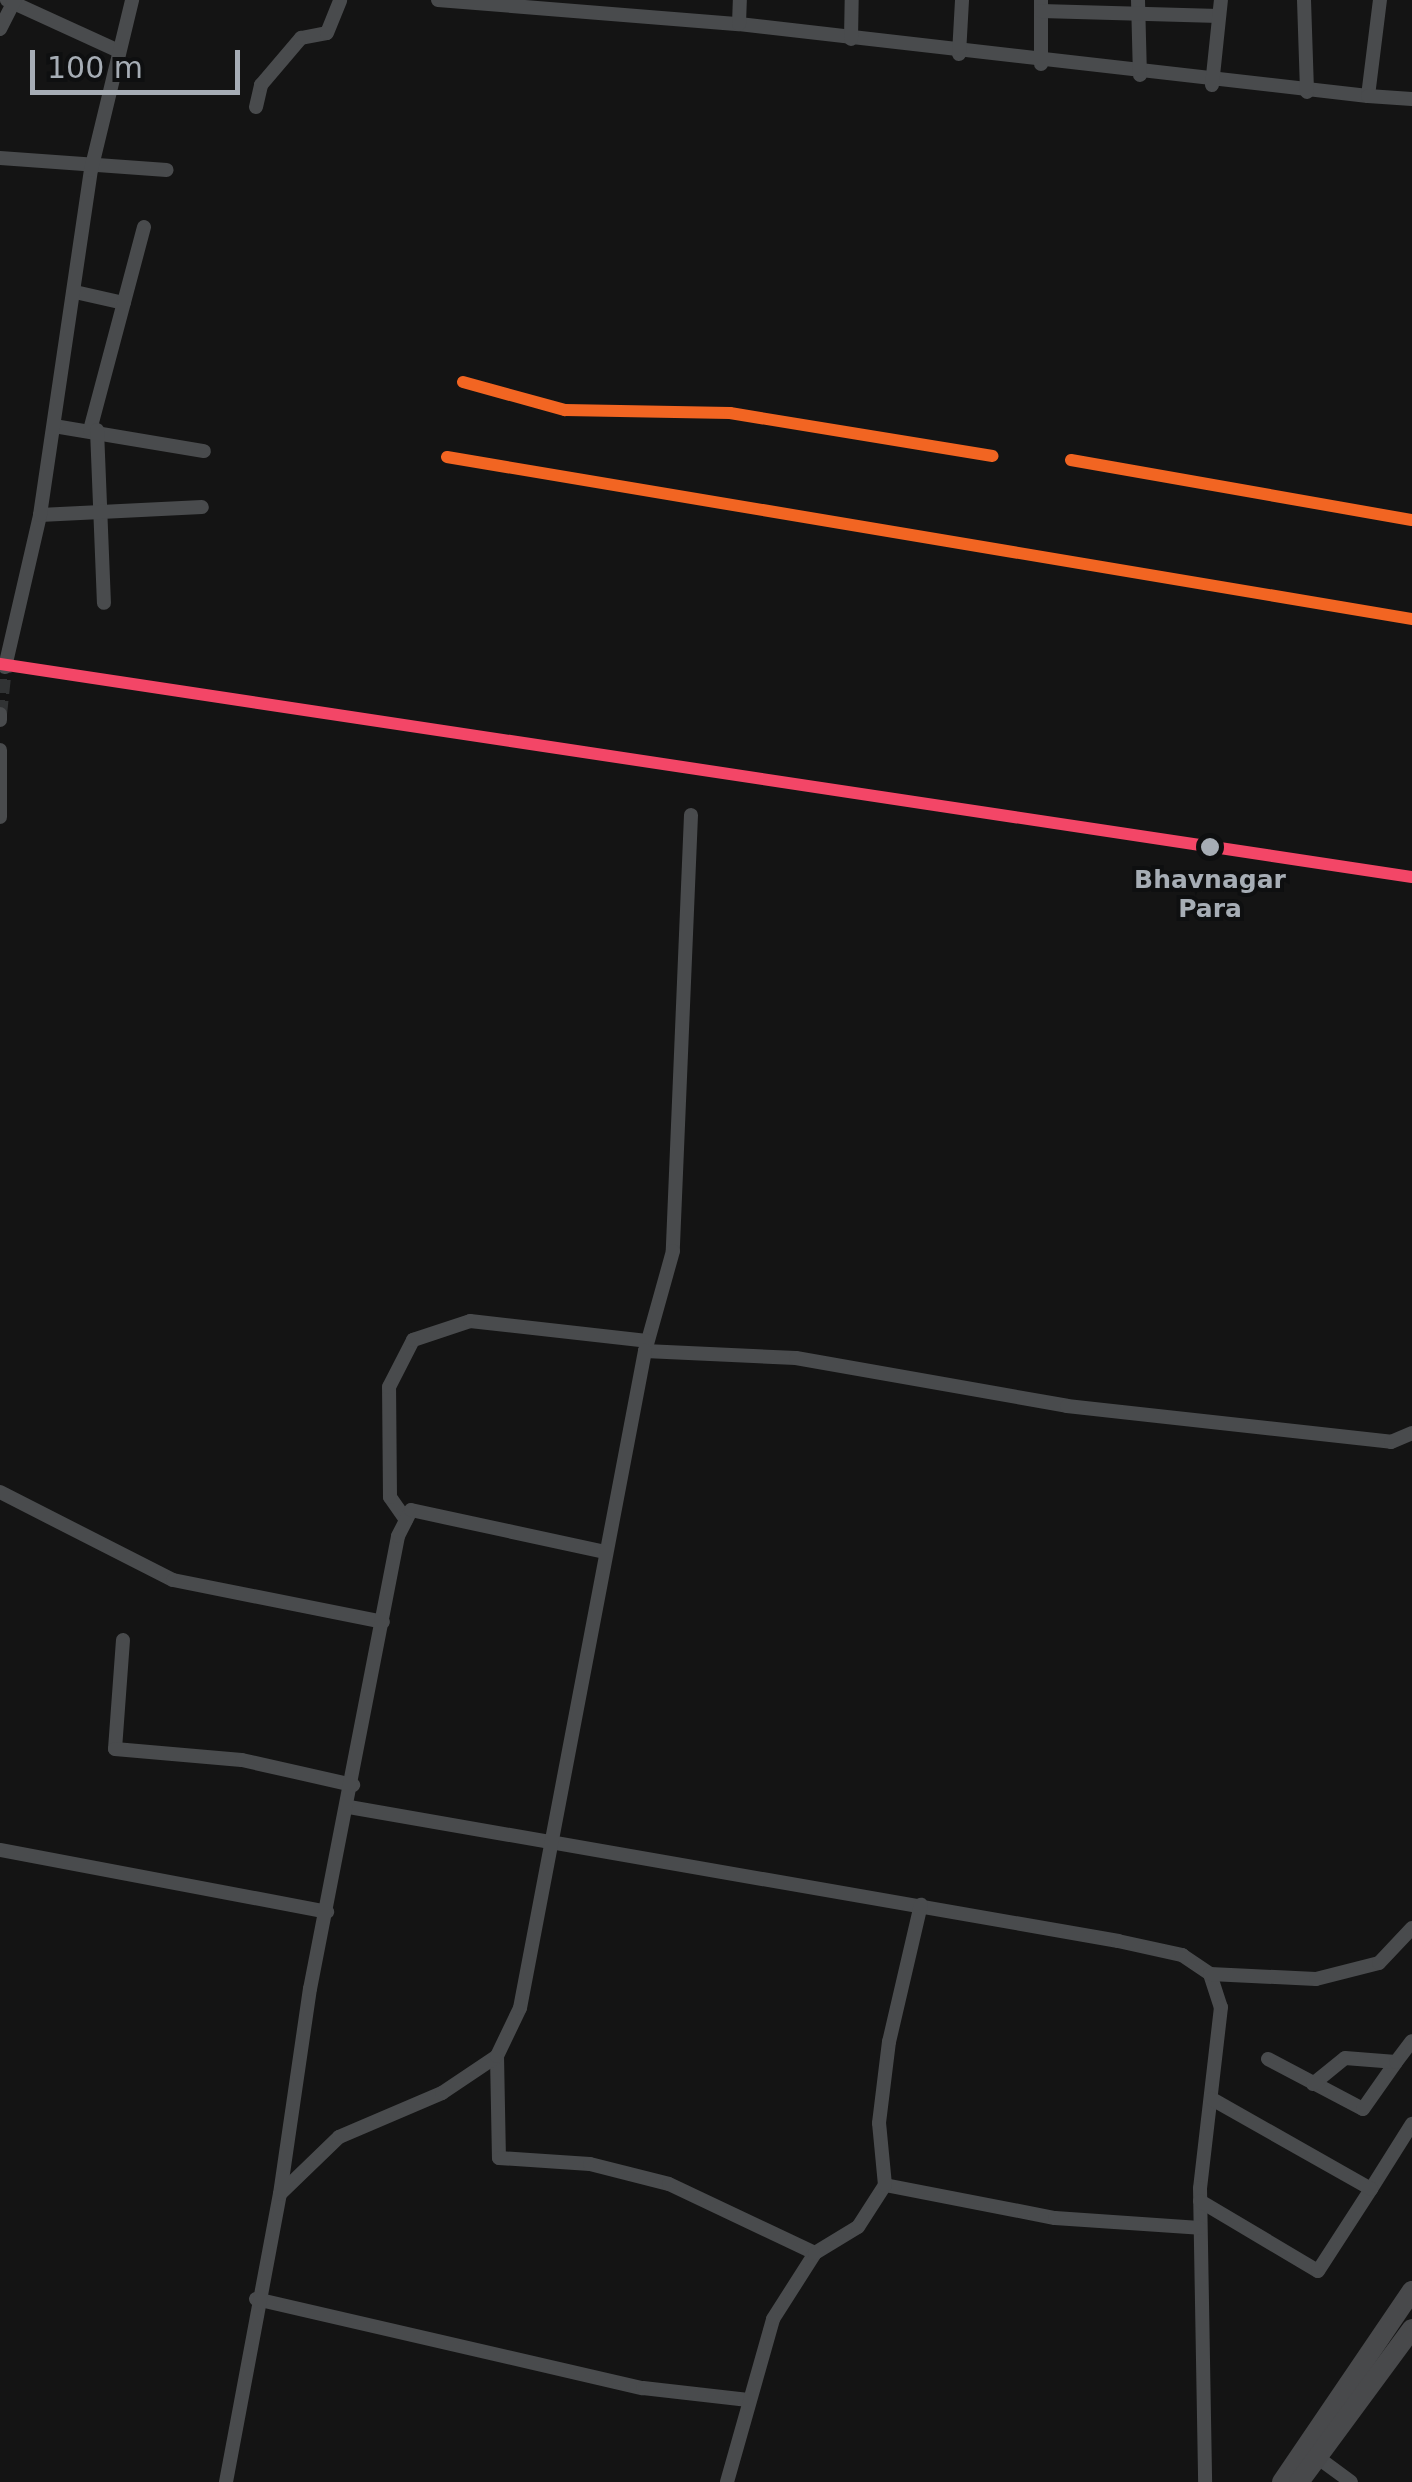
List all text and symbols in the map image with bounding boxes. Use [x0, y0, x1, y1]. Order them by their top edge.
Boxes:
scale bar [35, 30, 245, 92]
text: 100 m [47, 50, 143, 85]
marker: Bhavnagar Para [1195, 832, 1225, 862]
place label: Bhavnagar Para [1134, 866, 1286, 925]

